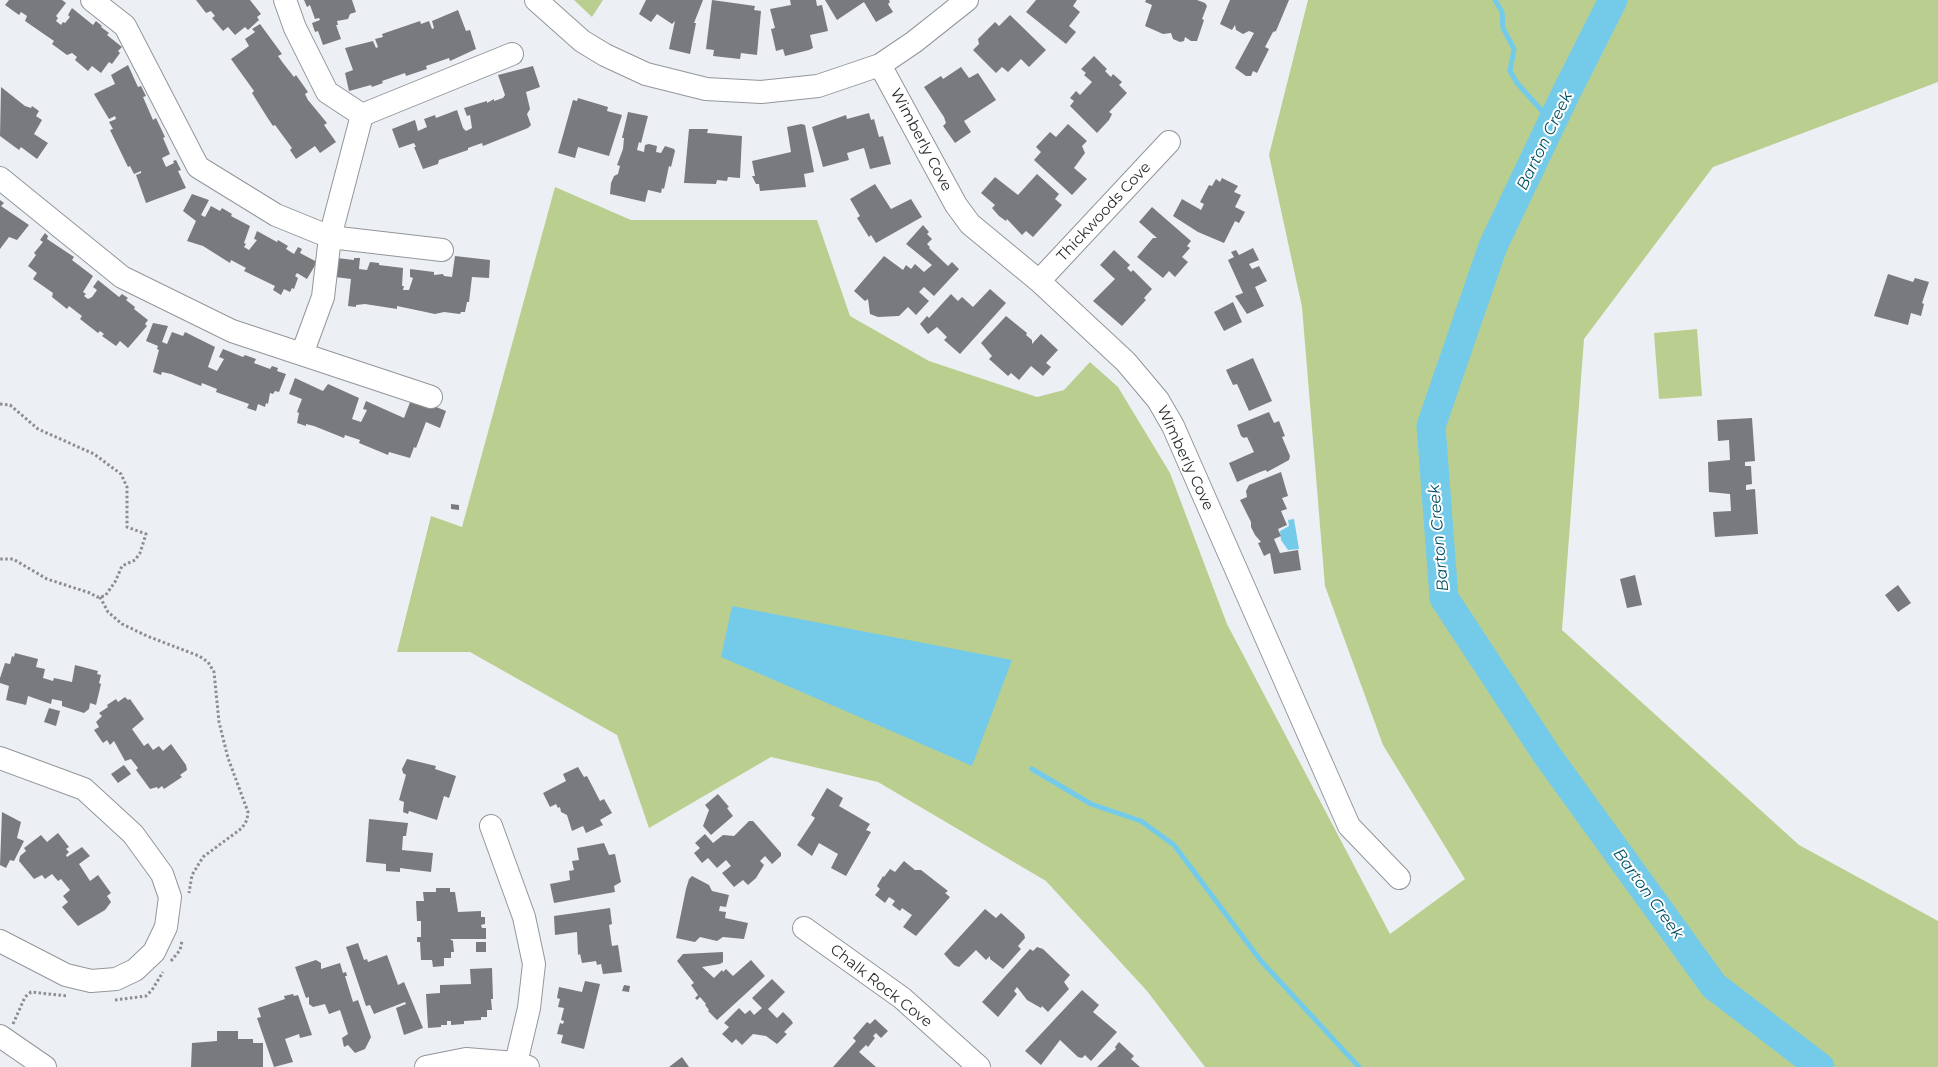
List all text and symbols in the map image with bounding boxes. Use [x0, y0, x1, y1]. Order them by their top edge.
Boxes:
street label: Wimberly Cove [886, 85, 956, 195]
water label: Barton Creek [1513, 89, 1577, 193]
street label: Thickwoods Cove [1053, 159, 1155, 265]
street label: Wimberly Cove [1153, 403, 1217, 513]
water label: Barton Creek [1425, 484, 1453, 592]
water label: Barton Creek [1609, 845, 1687, 943]
street label: Chalk Rock Cove [826, 941, 936, 1031]

